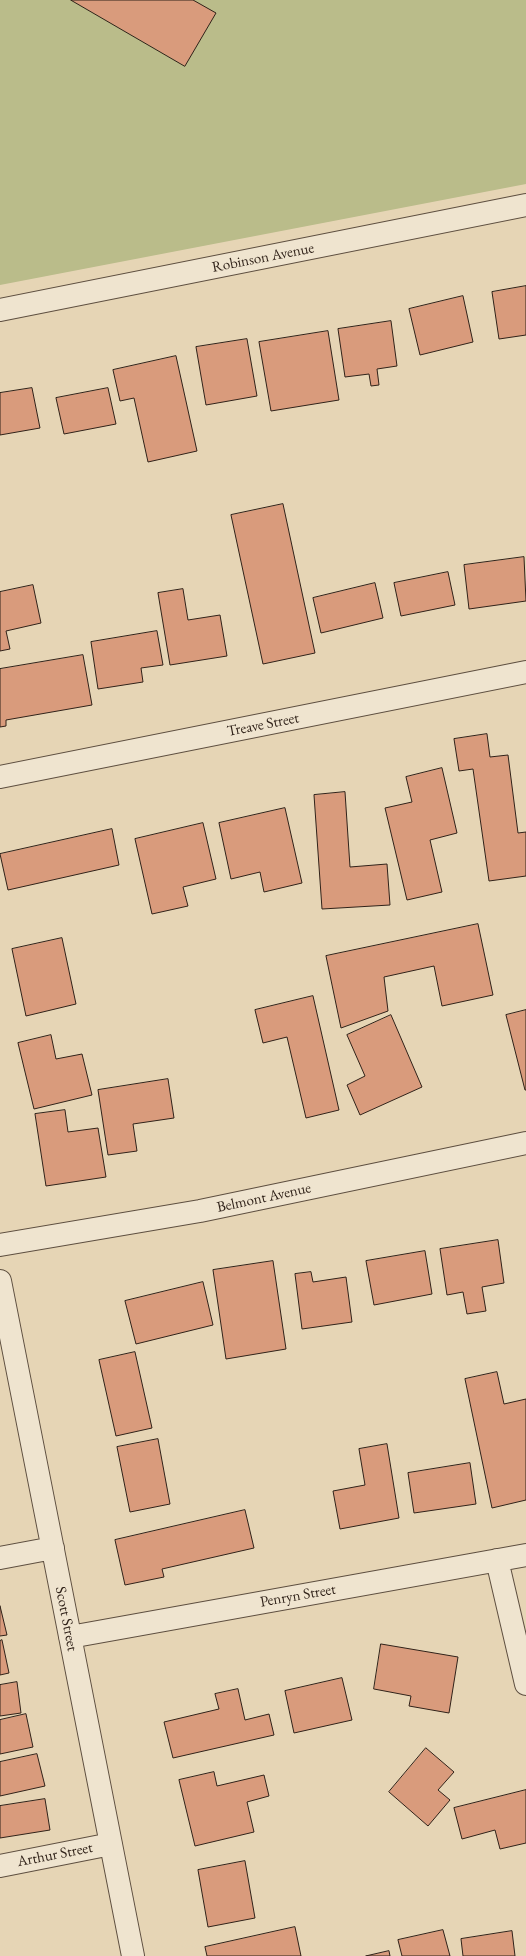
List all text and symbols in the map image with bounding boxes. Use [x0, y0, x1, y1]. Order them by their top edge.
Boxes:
street label: Robinson Avenue [210, 239, 316, 277]
street label: Treave Street [225, 709, 301, 741]
street label: Belmont Avenue [215, 1179, 313, 1217]
street label: Penryn Street [259, 1580, 337, 1612]
street label: Scott Street [51, 1585, 81, 1653]
street label: Arthur Street [16, 1839, 94, 1871]

